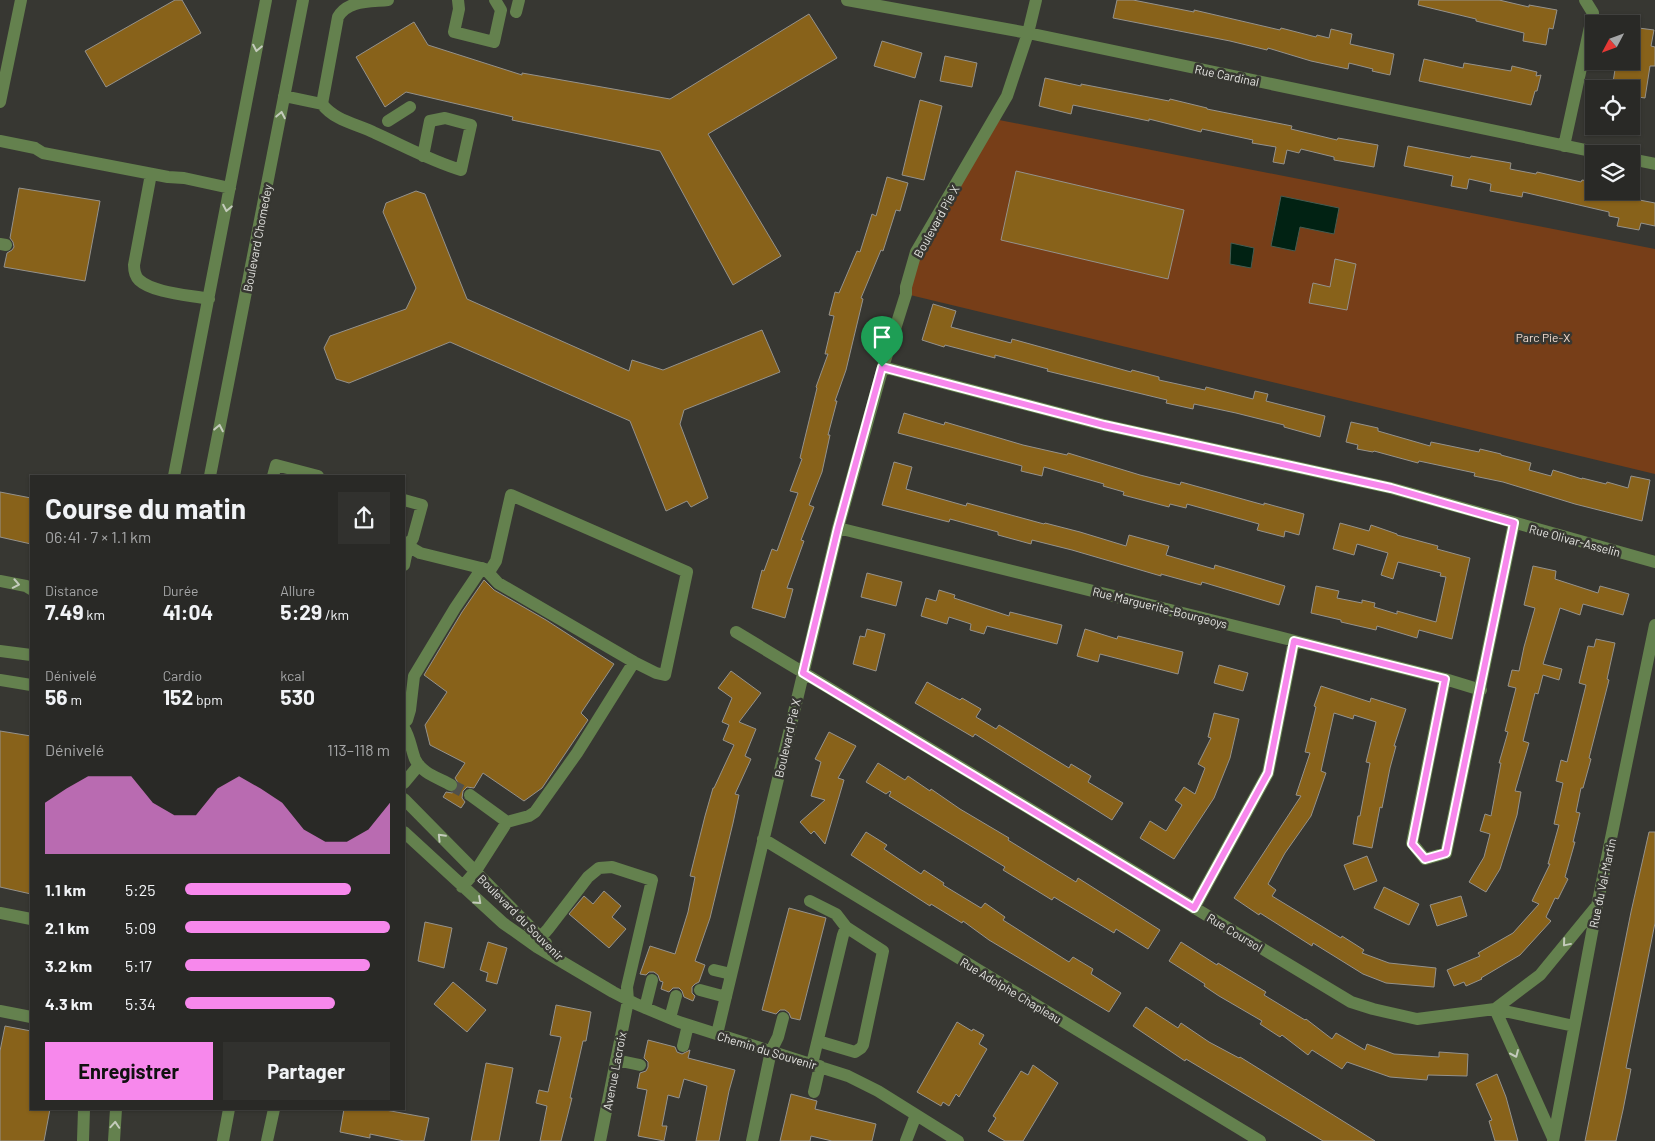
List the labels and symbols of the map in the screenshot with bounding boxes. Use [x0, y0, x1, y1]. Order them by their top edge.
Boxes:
north arrow [1585, 15, 1640, 70]
one-way arrow [252, 44, 262, 52]
street label: Rue Cardinal [1194, 61, 1260, 89]
one-way arrow [275, 111, 285, 119]
street label: Boulevard Pie X [910, 182, 962, 260]
street label: Boulevard Chomedey [240, 183, 274, 293]
one-way arrow [222, 203, 232, 212]
pin [861, 316, 903, 367]
park label: Parc Pie-X [1516, 330, 1570, 344]
one-way arrow [214, 424, 224, 433]
street label: Rue Olivar-Asselin [1528, 521, 1622, 559]
one-way arrow [12, 578, 20, 589]
street label: Rue Marguerite-Bourgeoys [1091, 583, 1229, 631]
street label: Boulevard Pie X [771, 697, 803, 779]
one-way arrow [438, 834, 447, 843]
street label: Rue du Val-Martin [1586, 837, 1618, 929]
street label: Boulevard du Souvenir [475, 871, 567, 963]
one-way arrow [472, 895, 481, 904]
street label: Rue Coursol [1205, 910, 1265, 954]
one-way arrow [1562, 938, 1571, 947]
street label: Rue Adolphe Chapleau [958, 954, 1064, 1026]
street label: Chemin du Souvenir [716, 1028, 819, 1072]
street label: Avenue Lacroix [600, 1030, 628, 1111]
one-way arrow [1509, 1049, 1520, 1058]
one-way arrow [109, 1121, 120, 1129]

